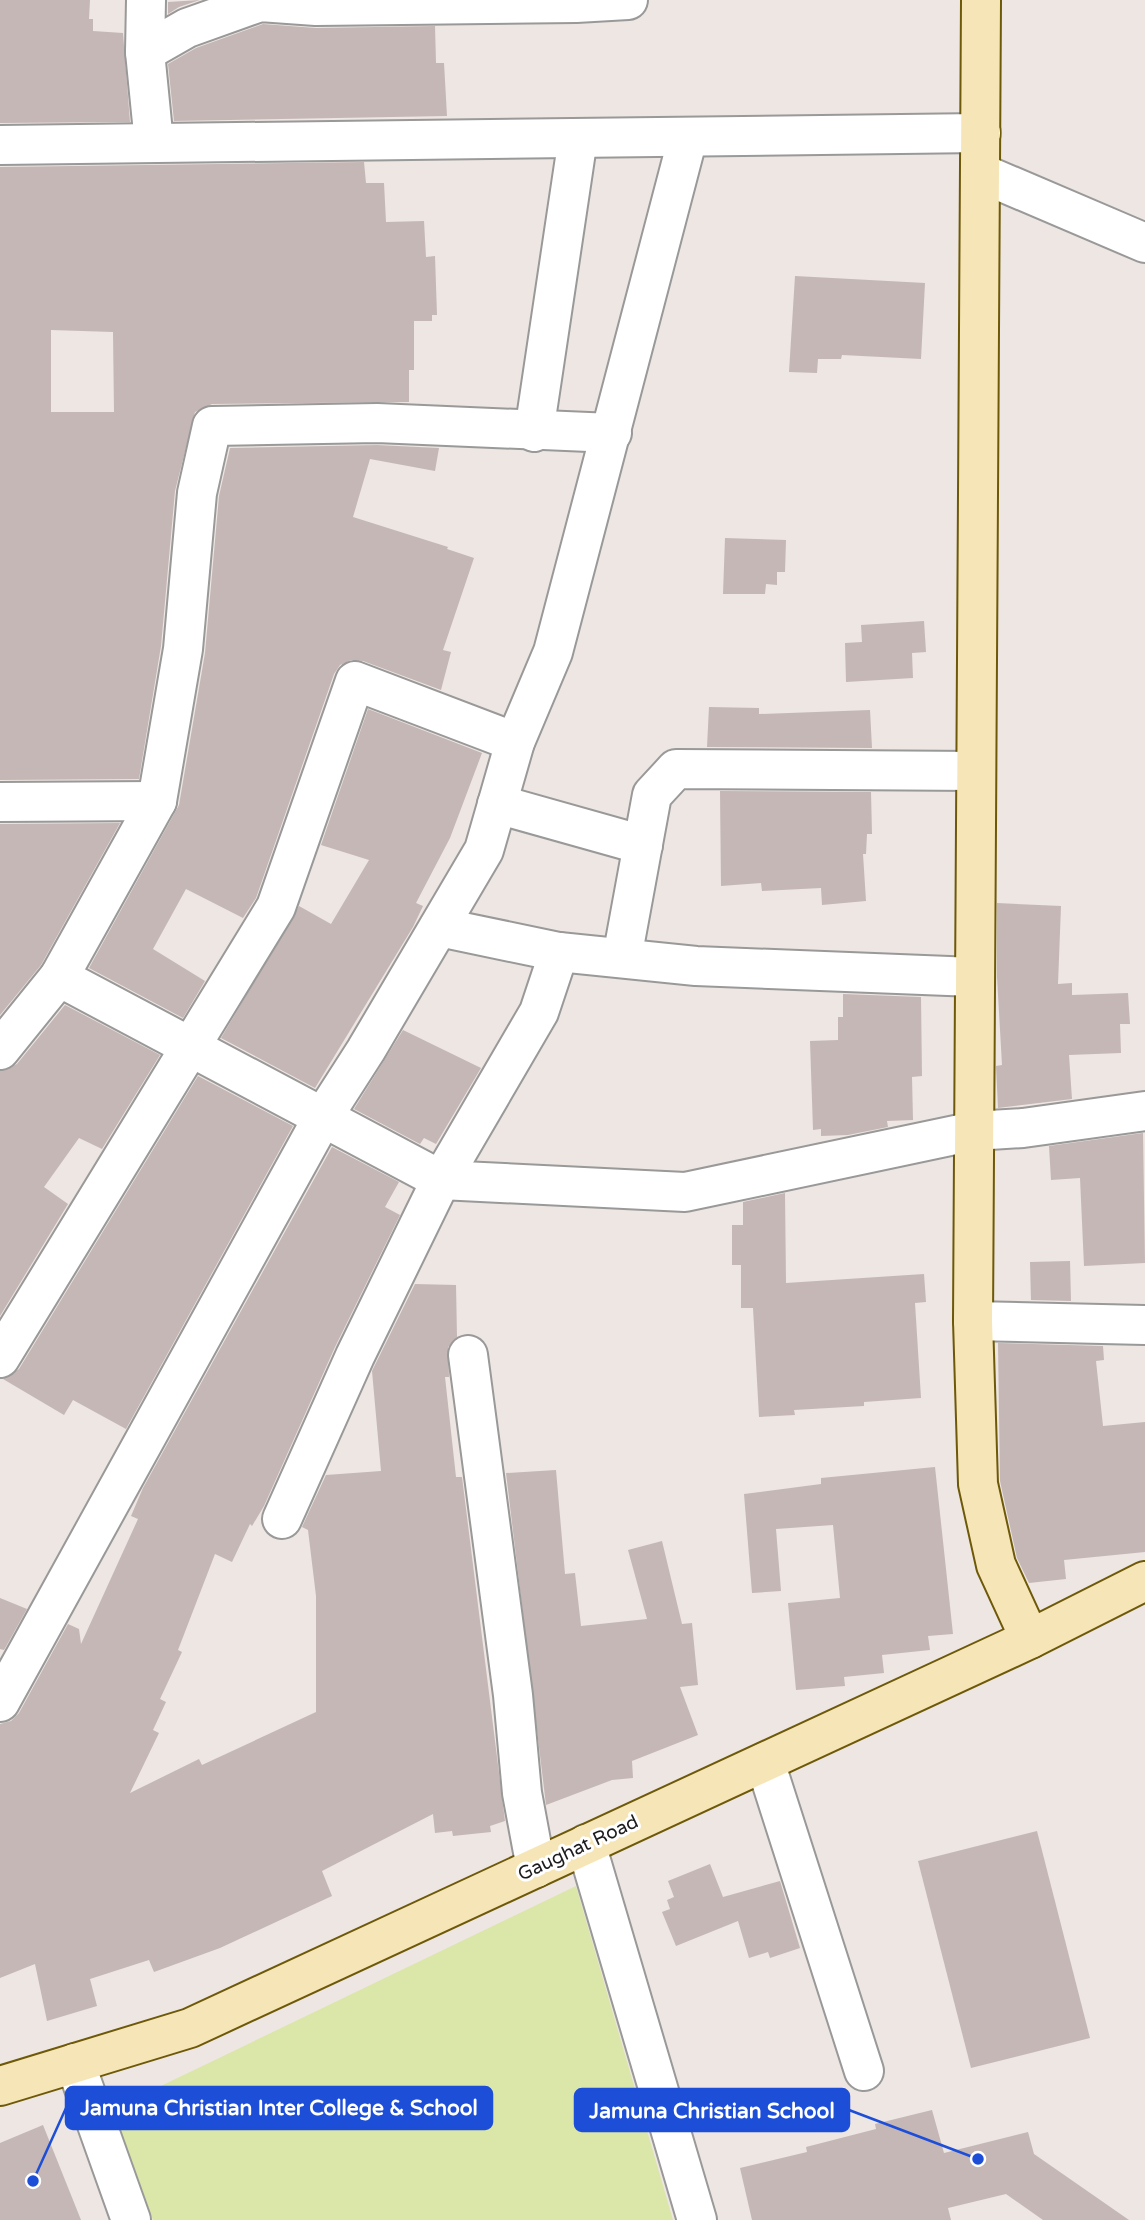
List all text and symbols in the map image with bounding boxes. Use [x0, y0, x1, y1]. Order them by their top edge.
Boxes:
street label: Gaughat Road [514, 1810, 642, 1886]
callout: Jamuna Christian Inter College & School [66, 2087, 492, 2129]
callout: Jamuna Christian School [575, 2089, 849, 2131]
text: Jamuna Christian Inter College & School [79, 2096, 478, 2121]
text: Jamuna Christian School [588, 2099, 835, 2124]

